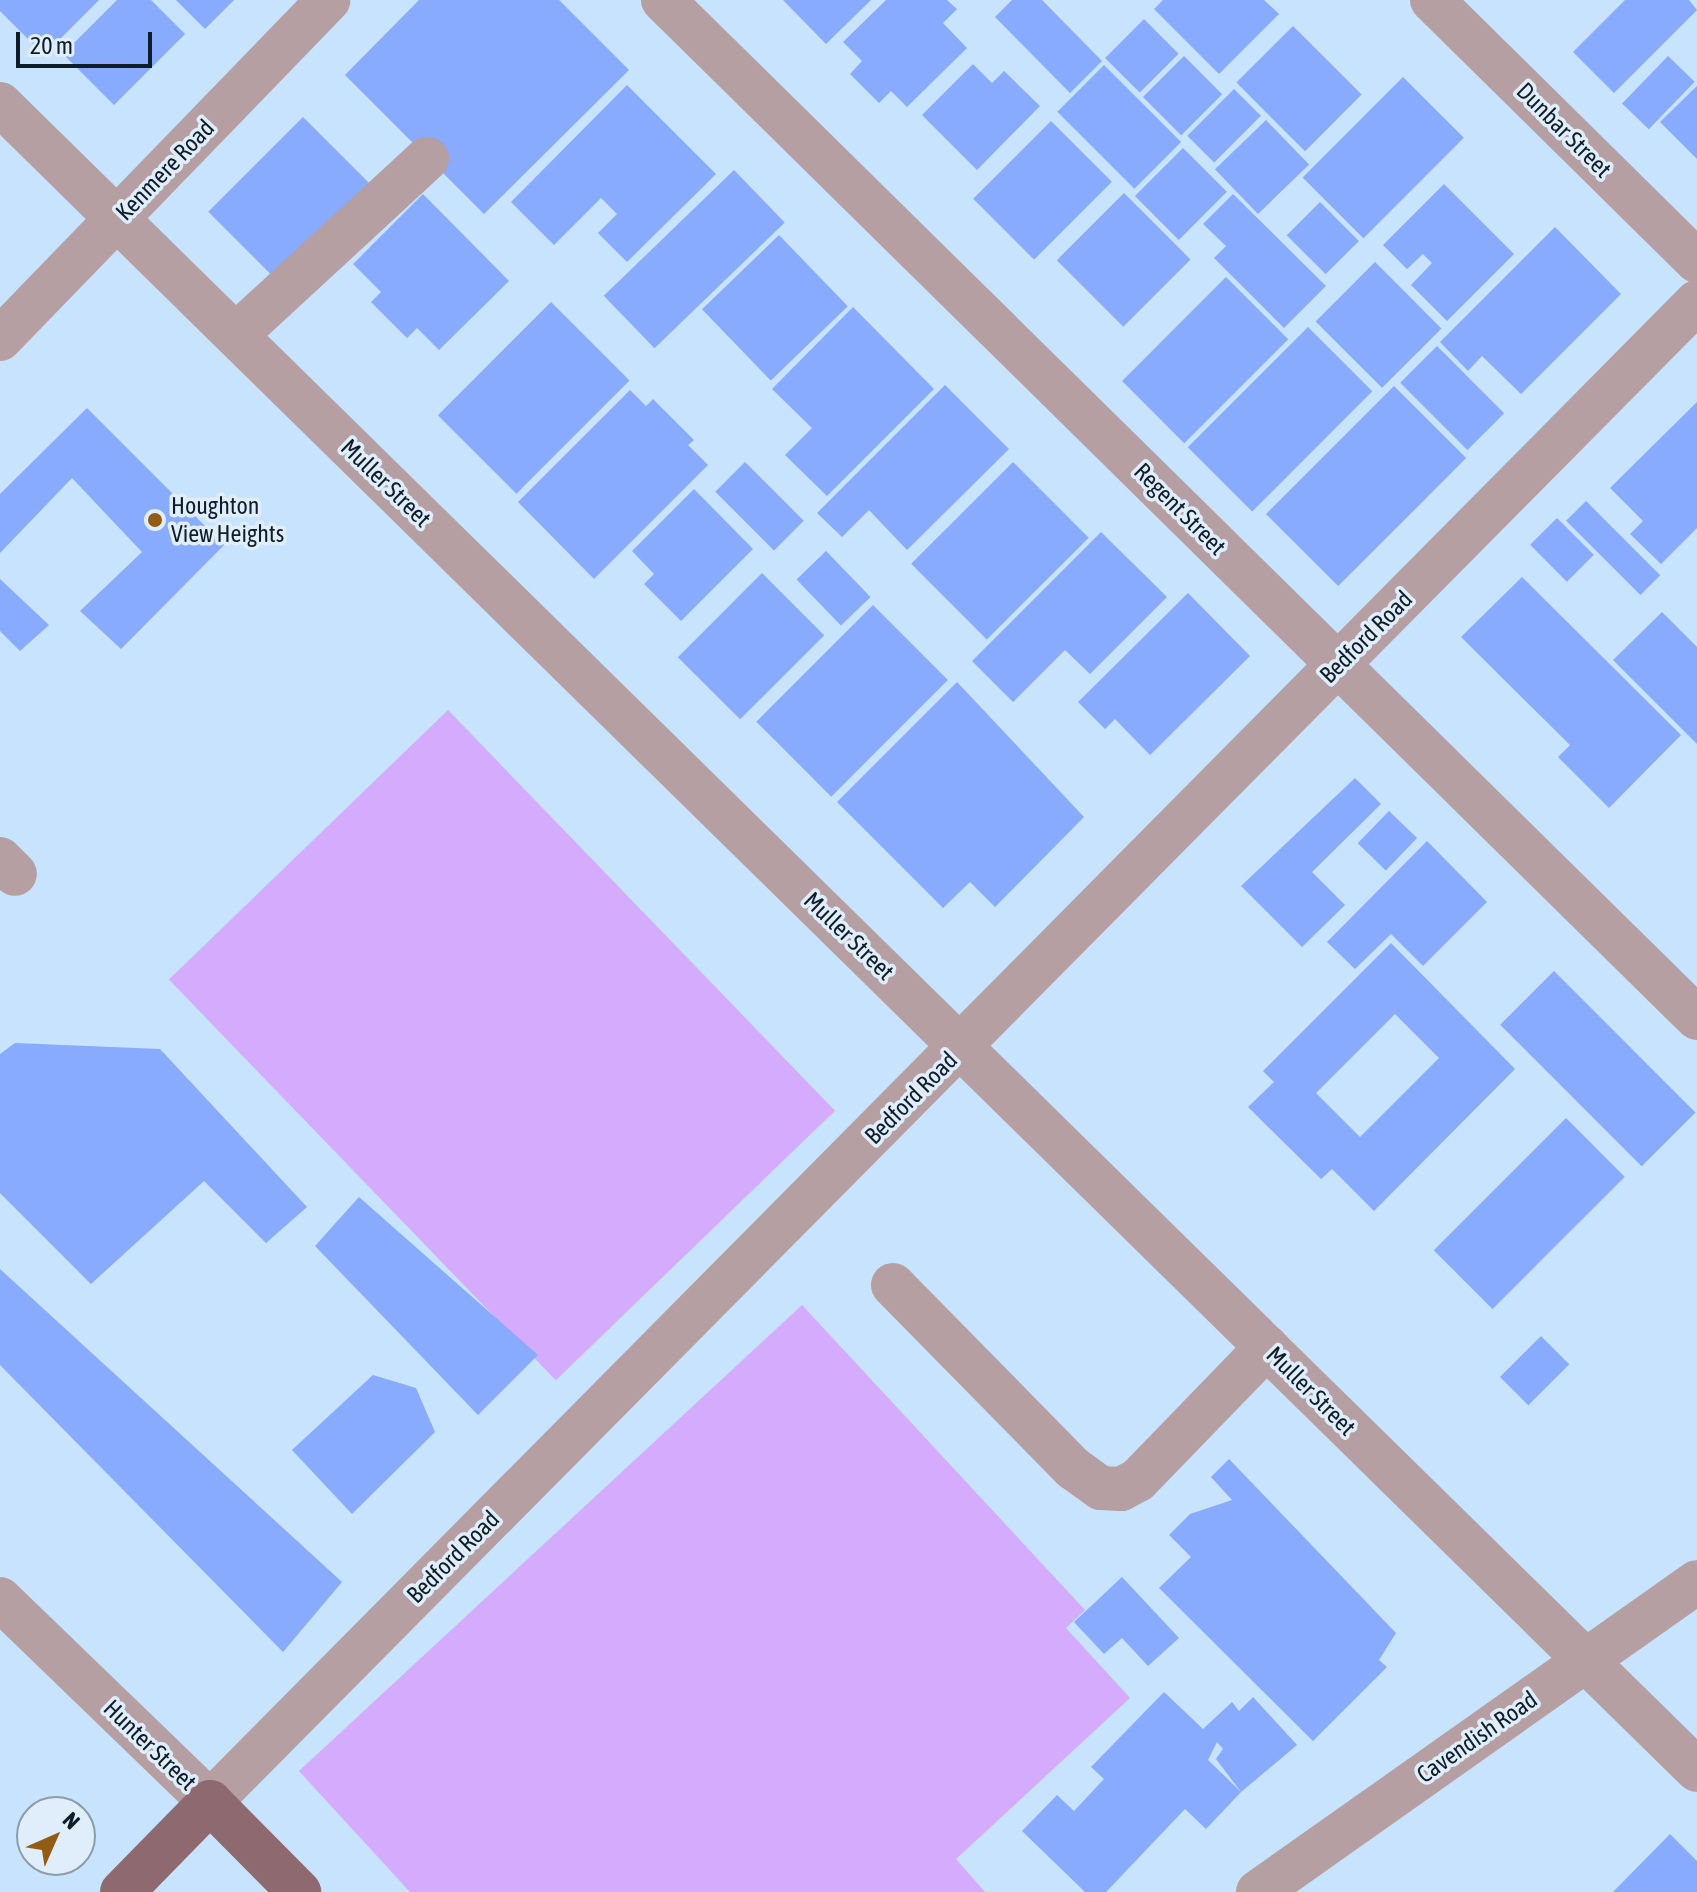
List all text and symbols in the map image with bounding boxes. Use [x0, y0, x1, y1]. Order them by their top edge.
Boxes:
scale bar [20, 16, 156, 66]
text: 20 m [30, 32, 73, 59]
street label: Dunbar Street [1511, 77, 1617, 183]
street label: Kenmere Road [110, 114, 220, 226]
street label: Muller Street [335, 433, 437, 533]
street label: Regent Street [1128, 457, 1232, 561]
place label: Houghton View Heights [171, 492, 284, 548]
marker: Houghton View Heights [146, 511, 164, 529]
street label: Bedford Road [1314, 585, 1418, 689]
street label: Muller Street [798, 886, 900, 986]
street label: Bedford Road [859, 1046, 963, 1150]
street label: Muller Street [1260, 1340, 1362, 1442]
street label: Bedford Road [401, 1505, 505, 1609]
street label: Cavendish Road [1411, 1685, 1543, 1789]
street label: Hunter Street [98, 1694, 202, 1796]
north arrow [16, 1796, 96, 1876]
text: N [58, 1807, 85, 1834]

